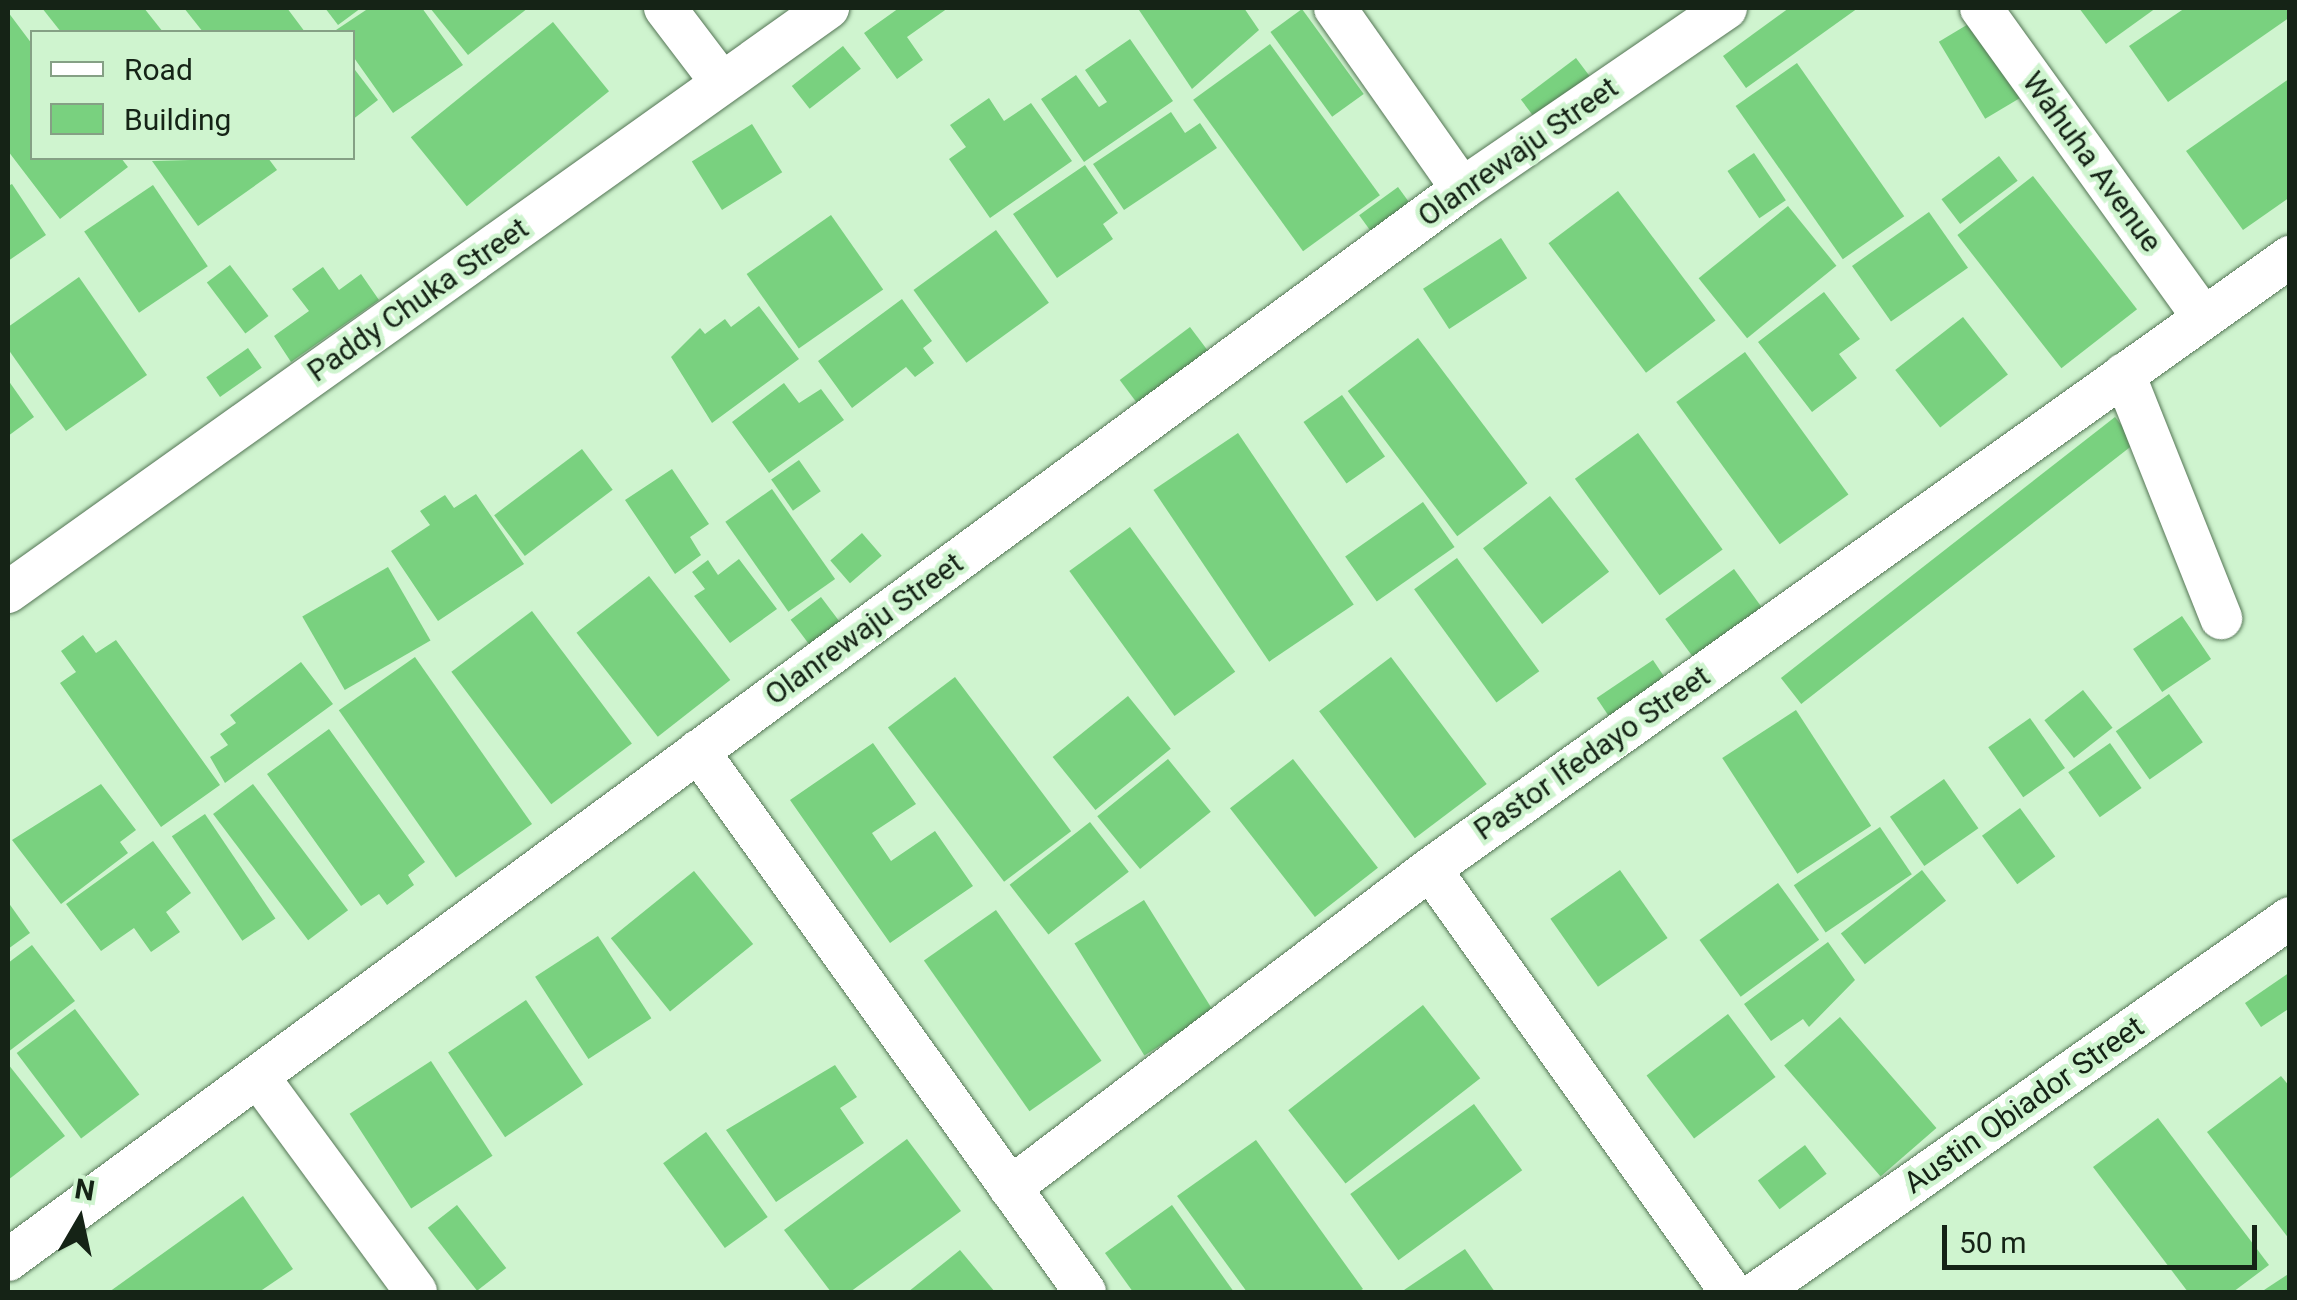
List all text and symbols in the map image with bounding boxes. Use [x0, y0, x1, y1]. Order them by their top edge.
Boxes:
legend [30, 30, 355, 160]
text: Road [124, 52, 193, 87]
street label: Wahuha Avenue [2015, 65, 2169, 259]
street label: Olanrewaju Street [1411, 70, 1625, 234]
text: Building [124, 102, 231, 137]
street label: Paddy Chuka Street [301, 210, 535, 390]
street label: Olanrewaju Street [758, 545, 970, 713]
street label: Pastor Ifedayo Street [1467, 658, 1717, 848]
street label: Austin Obiador Street [1897, 1009, 2151, 1201]
north arrow [30, 1170, 130, 1270]
text: N [72, 1172, 97, 1208]
scale bar [1947, 1205, 2262, 1267]
text: 50 m [1959, 1225, 2026, 1260]

